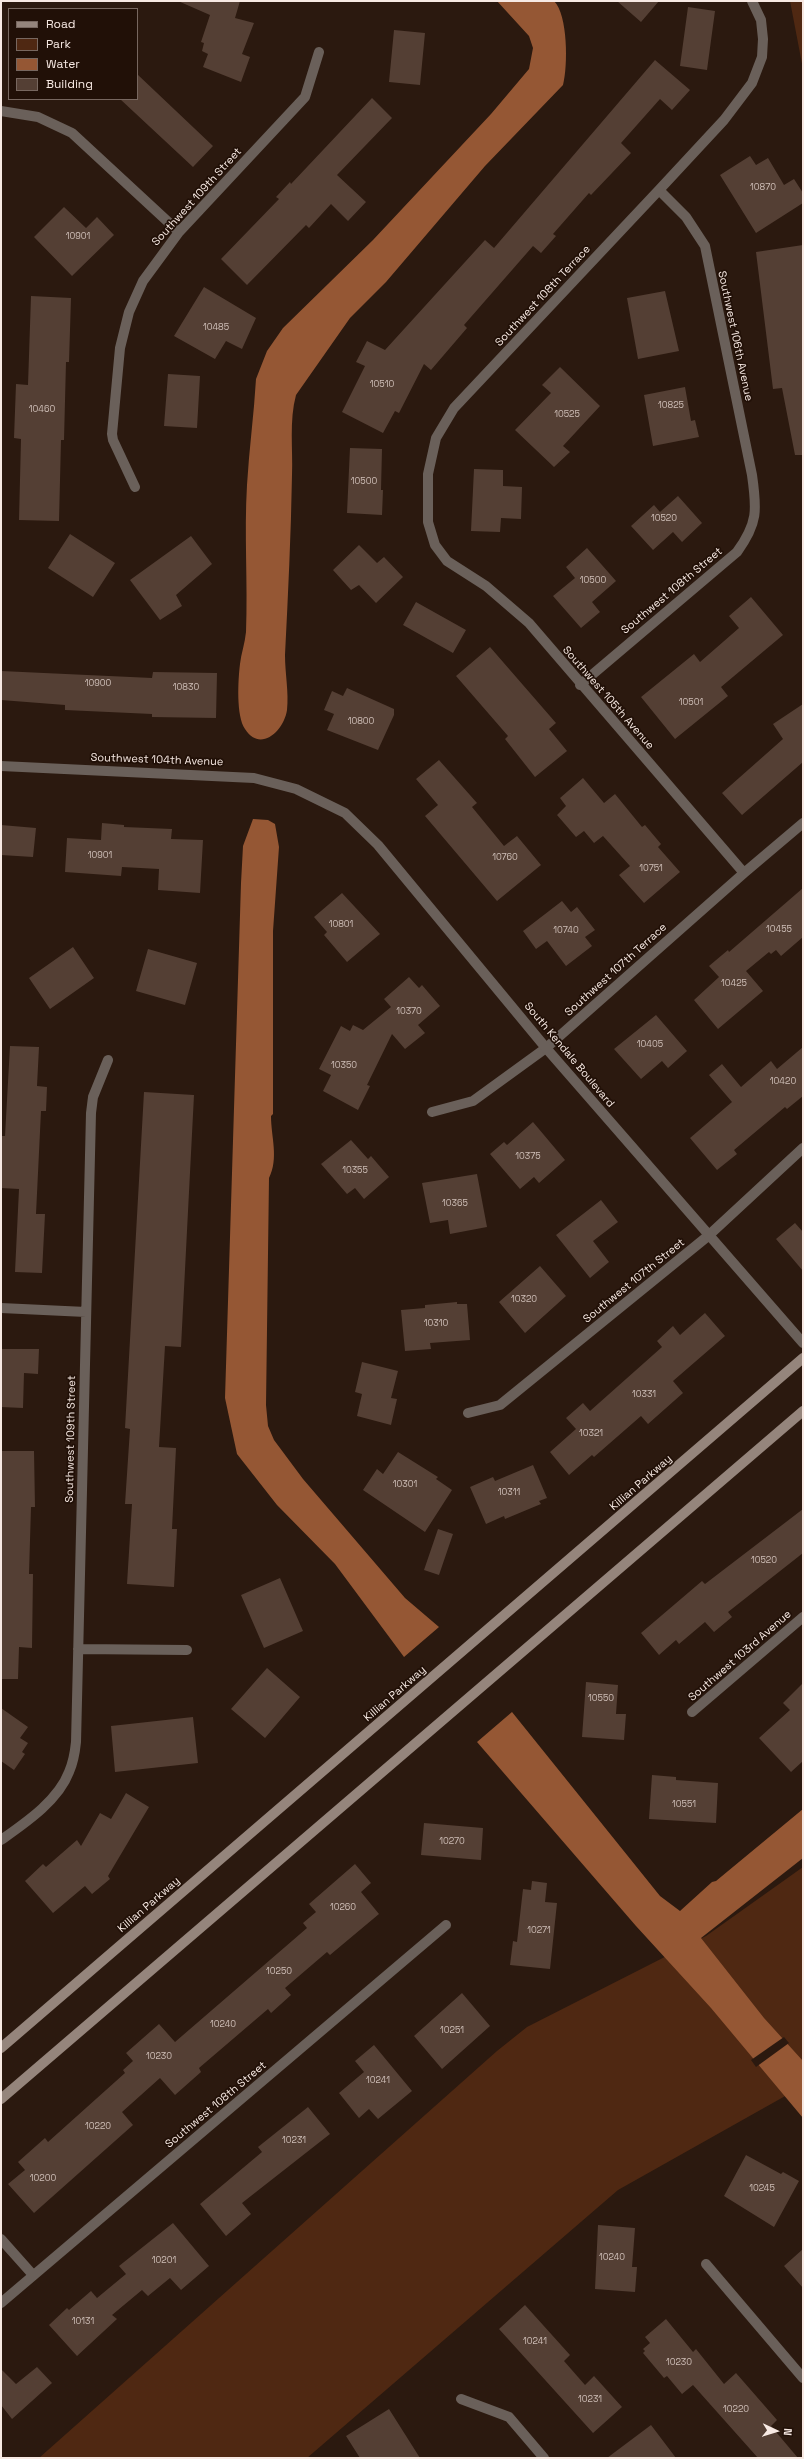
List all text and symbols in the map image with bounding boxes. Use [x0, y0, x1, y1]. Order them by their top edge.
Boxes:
legend [8, 8, 138, 100]
text: Road [46, 16, 75, 32]
text: Park [46, 36, 71, 52]
text: Water [46, 56, 80, 72]
text: Building [46, 76, 93, 92]
street label: Southwest 109th Street [149, 145, 245, 249]
house number: 10870 [750, 183, 776, 193]
house number: 10901 [66, 232, 90, 242]
street label: Southwest 108th Terrace [493, 243, 593, 349]
street label: Southwest 106th Avenue [715, 270, 755, 402]
house number: 10485 [203, 323, 229, 333]
house number: 10510 [370, 380, 394, 390]
house number: 10825 [658, 401, 684, 411]
house number: 10460 [29, 405, 55, 415]
house number: 10525 [554, 410, 580, 420]
house number: 10500 [351, 477, 377, 487]
house number: 10520 [651, 514, 677, 524]
street label: Southwest 108th Street [619, 545, 725, 637]
house number: 10500 [580, 576, 606, 586]
street label: Southwest 105th Avenue [560, 644, 656, 752]
house number: 10900 [85, 679, 111, 689]
house number: 10830 [173, 683, 199, 693]
house number: 10501 [679, 698, 703, 708]
house number: 10800 [348, 717, 374, 727]
street label: Southwest 104th Avenue [90, 751, 224, 769]
house number: 10901 [88, 851, 112, 861]
house number: 10760 [492, 853, 518, 863]
house number: 10751 [639, 864, 663, 874]
house number: 10801 [329, 920, 353, 930]
street label: Southwest 107th Terrace [562, 921, 670, 1019]
house number: 10455 [766, 925, 792, 935]
house number: 10740 [553, 926, 579, 936]
house number: 10425 [721, 979, 747, 989]
street label: South Kendale Boulevard [521, 1000, 617, 1110]
house number: 10370 [396, 1007, 422, 1017]
house number: 10405 [637, 1040, 663, 1050]
house number: 10350 [331, 1061, 357, 1071]
house number: 10420 [770, 1077, 796, 1087]
house number: 10375 [515, 1152, 541, 1162]
house number: 10355 [342, 1166, 368, 1176]
house number: 10365 [442, 1199, 468, 1209]
street label: Southwest 107th Street [581, 1236, 687, 1326]
house number: 10320 [511, 1295, 537, 1305]
house number: 10310 [424, 1319, 448, 1329]
street label: Southwest 109th Street [63, 1375, 79, 1503]
house number: 10331 [632, 1390, 656, 1400]
house number: 10321 [579, 1429, 603, 1439]
street label: Killian Parkway [607, 1452, 675, 1514]
house number: 10301 [393, 1480, 417, 1490]
house number: 10311 [498, 1488, 520, 1498]
house number: 10520 [751, 1556, 777, 1566]
street label: Southwest 103rd Avenue [686, 1608, 794, 1704]
street label: Killian Parkway [361, 1663, 429, 1725]
house number: 10550 [588, 1694, 614, 1704]
house number: 10551 [672, 1800, 696, 1810]
house number: 10270 [439, 1837, 465, 1847]
street label: Killian Parkway [115, 1874, 183, 1936]
house number: 10260 [330, 1903, 356, 1913]
house number: 10271 [527, 1926, 551, 1936]
house number: 10250 [266, 1967, 292, 1977]
house number: 10240 [210, 2020, 236, 2030]
house number: 10251 [440, 2026, 464, 2036]
house number: 10230 [146, 2052, 172, 2062]
street label: Southwest 108th Street [163, 2059, 269, 2151]
house number: 10241 [366, 2076, 390, 2086]
house number: 10220 [85, 2122, 111, 2132]
house number: 10231 [282, 2136, 306, 2146]
house number: 10200 [30, 2174, 56, 2184]
house number: 10245 [749, 2184, 775, 2194]
house number: 10240 [599, 2253, 625, 2263]
house number: 10201 [152, 2256, 176, 2266]
house number: 10131 [72, 2317, 94, 2327]
house number: 10241 [523, 2337, 547, 2347]
house number: 10230 [666, 2358, 692, 2368]
house number: 10231 [578, 2395, 602, 2405]
house number: 10220 [723, 2405, 749, 2415]
north arrow [756, 2411, 796, 2451]
text: N [781, 2428, 795, 2436]

